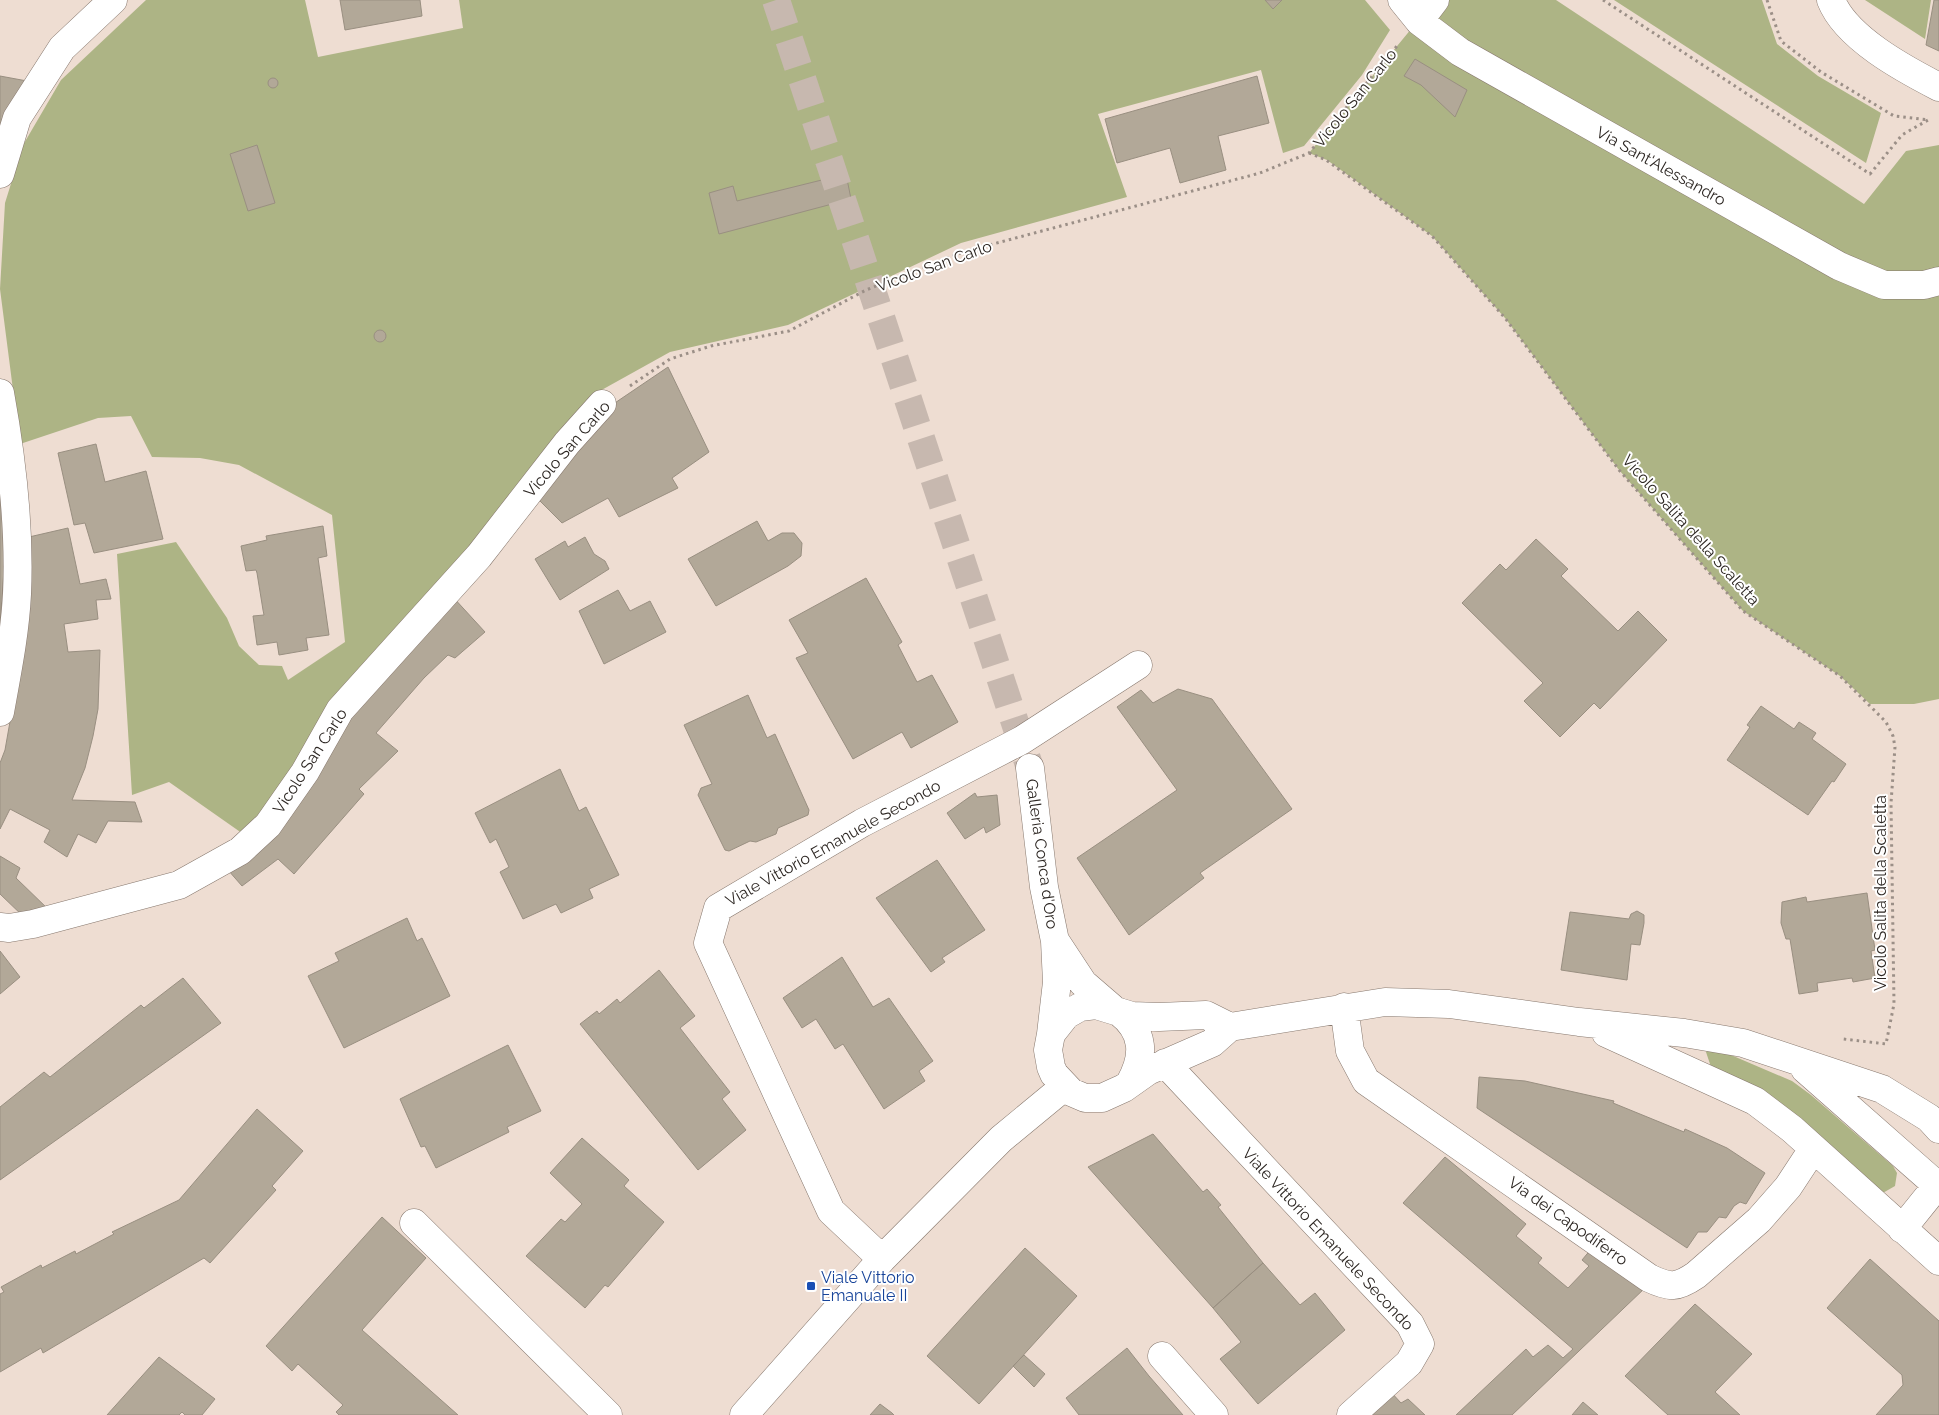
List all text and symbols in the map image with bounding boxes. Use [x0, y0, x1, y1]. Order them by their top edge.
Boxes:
street label: Vicolo San Carlo [1309, 45, 1401, 151]
street label: Via Sant'Alessandro [1593, 122, 1729, 210]
street label: Vicolo San Carlo [874, 236, 994, 296]
street label: Vicolo San Carlo [520, 397, 614, 501]
street label: Vicolo Salita della Scaletta [1618, 451, 1764, 609]
street label: Vicolo San Carlo [269, 705, 351, 817]
street label: Viale Vittorio Emanuele Secondo [722, 776, 944, 910]
street label: Galleria Conca d'Oro [1022, 778, 1062, 930]
street label: Vicolo Salita della Scaletta [1871, 795, 1890, 991]
street label: Viale Vittorio Emanuele Secondo [1238, 1144, 1418, 1334]
street label: Via dei Capodiferro [1505, 1173, 1631, 1269]
place label: Viale Vittorio Emanuale II [821, 1268, 914, 1305]
marker: Viale Vittorio Emanuale II [805, 1280, 817, 1292]

